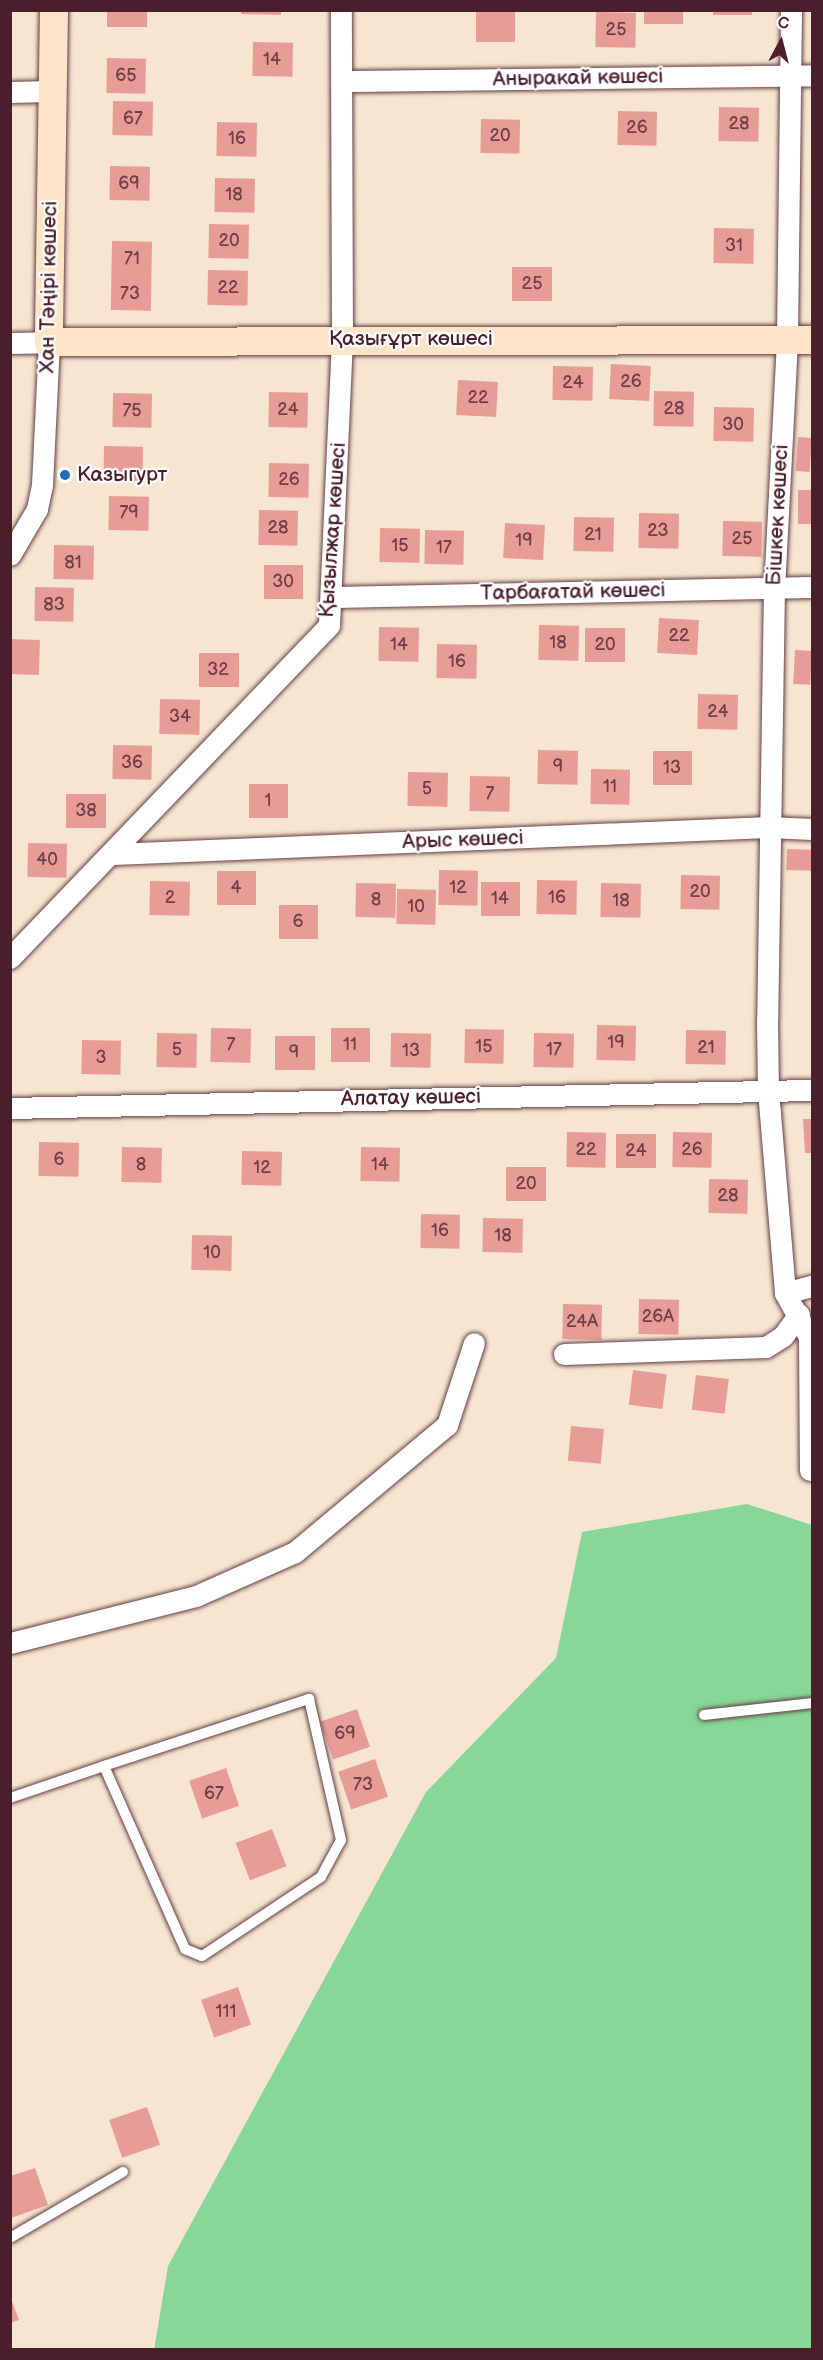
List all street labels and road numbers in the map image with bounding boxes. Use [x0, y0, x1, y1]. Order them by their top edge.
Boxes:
street label: Аныракай көшесі [492, 64, 664, 92]
street label: Хан Тәңірі көшесі [35, 201, 63, 373]
street label: Қазығұрт көшесі [329, 326, 493, 352]
street label: Қызылжар көшесі [314, 442, 352, 618]
street label: Бішкек көшесі [762, 444, 794, 586]
street label: Тарбағатай көшесі [480, 578, 666, 606]
street label: Арыс көшесі [402, 825, 524, 855]
street label: Алатау көшесі [341, 1084, 481, 1112]

